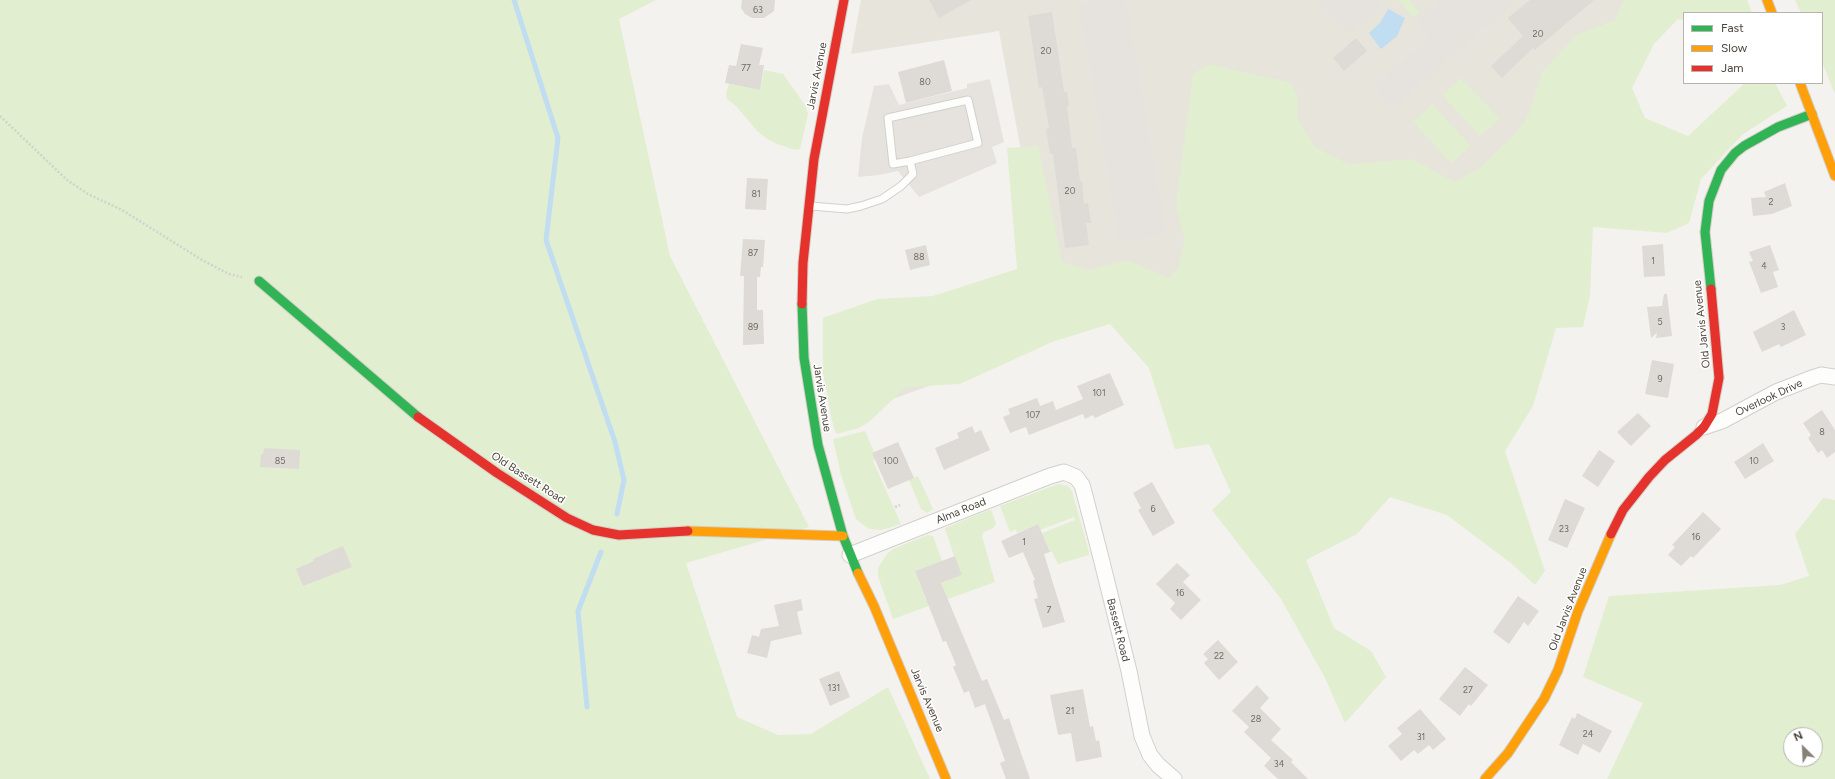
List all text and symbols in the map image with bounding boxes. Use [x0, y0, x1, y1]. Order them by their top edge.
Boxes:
house number: 63 [753, 5, 763, 15]
legend [1683, 12, 1823, 84]
text: Fast [1721, 21, 1744, 35]
house number: 20 [1533, 29, 1543, 39]
street label: Jarvis Avenue [804, 41, 830, 111]
text: Slow [1721, 41, 1747, 55]
house number: 20 [1041, 46, 1051, 56]
text: Jam [1721, 61, 1744, 75]
house number: 77 [741, 63, 751, 73]
house number: 80 [919, 77, 931, 87]
house number: 20 [1065, 186, 1075, 196]
house number: 81 [751, 189, 761, 199]
house number: 2 [1768, 197, 1774, 207]
house number: 87 [748, 248, 758, 258]
house number: 88 [913, 252, 925, 262]
house number: 1 [1651, 256, 1655, 266]
house number: 4 [1761, 261, 1767, 271]
street label: Old Jarvis Avenue [1691, 279, 1713, 369]
house number: 5 [1657, 317, 1663, 327]
house number: 89 [748, 322, 758, 332]
house number: 3 [1781, 322, 1785, 332]
street label: Jarvis Avenue [810, 363, 834, 433]
house number: 9 [1657, 374, 1663, 384]
street label: Overlook Drive [1733, 377, 1805, 419]
house number: 101 [1092, 388, 1106, 398]
house number: 107 [1026, 410, 1040, 420]
house number: 8 [1819, 427, 1825, 437]
street label: Old Bassett Road [489, 449, 567, 507]
house number: 85 [275, 456, 285, 466]
house number: 100 [883, 456, 899, 466]
house number: 10 [1749, 456, 1759, 466]
street label: Alma Road [934, 495, 988, 527]
house number: 6 [1150, 504, 1156, 514]
house number: 23 [1559, 524, 1569, 534]
house number: 16 [1692, 532, 1700, 542]
house number: 1 [1022, 537, 1026, 547]
street label: Old Jarvis Avenue [1546, 565, 1590, 653]
house number: 16 [1176, 588, 1184, 598]
street label: Bassett Road [1104, 597, 1132, 663]
house number: 7 [1047, 605, 1051, 615]
house number: 22 [1214, 651, 1224, 661]
street label: Jarvis Avenue [908, 666, 946, 734]
house number: 131 [828, 683, 840, 693]
house number: 27 [1463, 685, 1473, 695]
house number: 21 [1066, 706, 1074, 716]
house number: 28 [1251, 714, 1261, 724]
north arrow [1783, 727, 1823, 767]
house number: 24 [1583, 729, 1593, 739]
text: N [1792, 729, 1805, 744]
house number: 31 [1417, 732, 1425, 742]
house number: 34 [1274, 759, 1284, 769]

